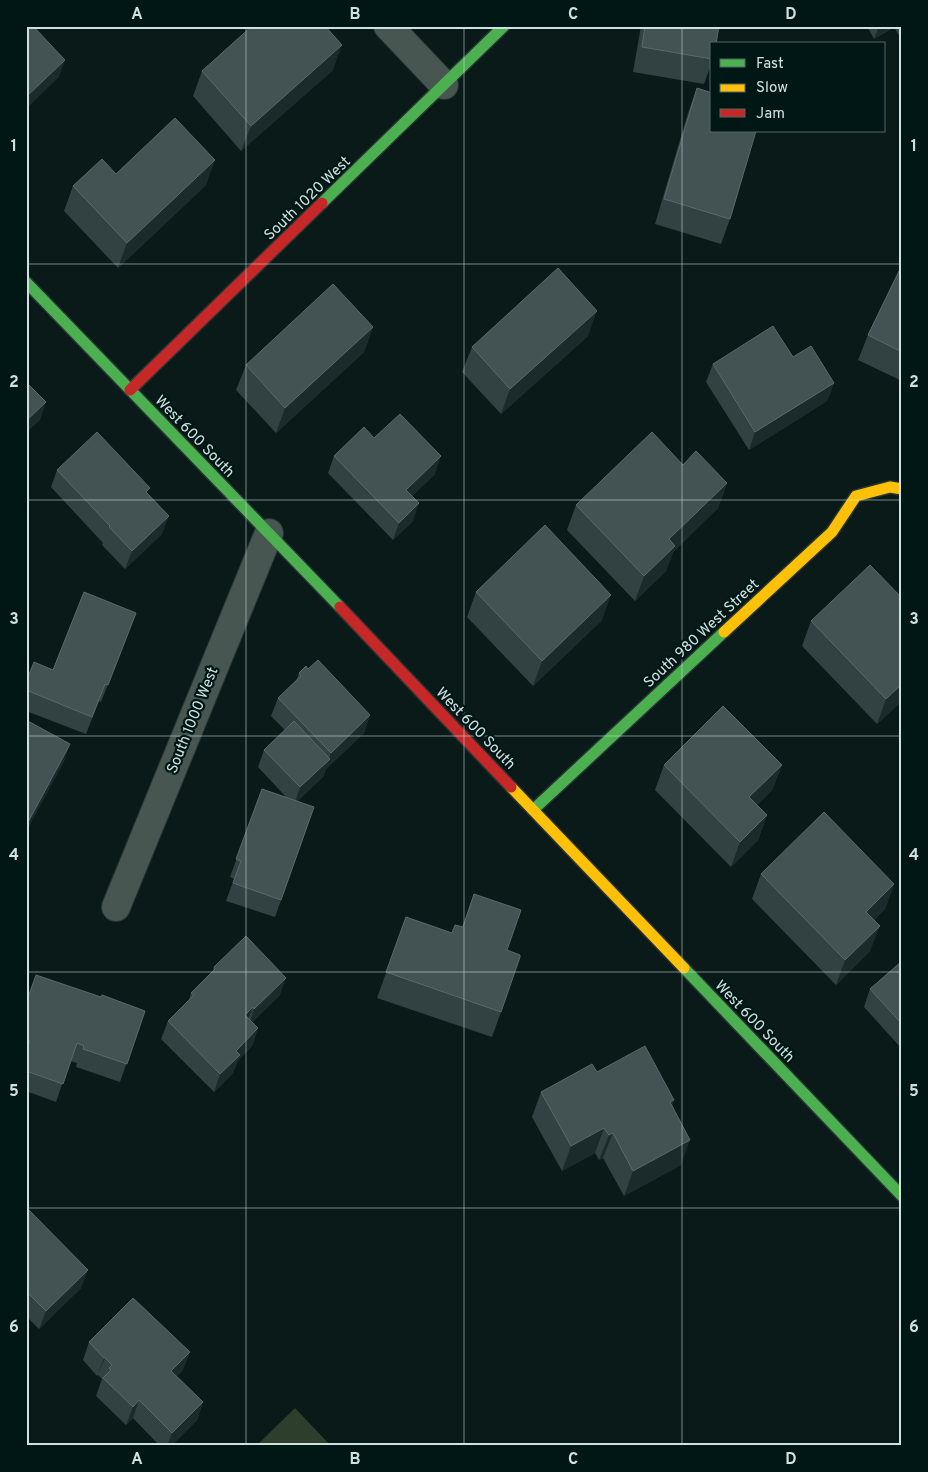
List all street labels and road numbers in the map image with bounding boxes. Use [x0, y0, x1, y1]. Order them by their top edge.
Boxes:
street label: South 1020 West [261, 153, 355, 245]
street label: West 600 South [150, 392, 238, 482]
street label: South 980 West Street [640, 576, 764, 693]
street label: South 1000 West [163, 665, 223, 777]
street label: West 600 South [431, 684, 519, 774]
street label: West 600 South [710, 977, 798, 1067]

